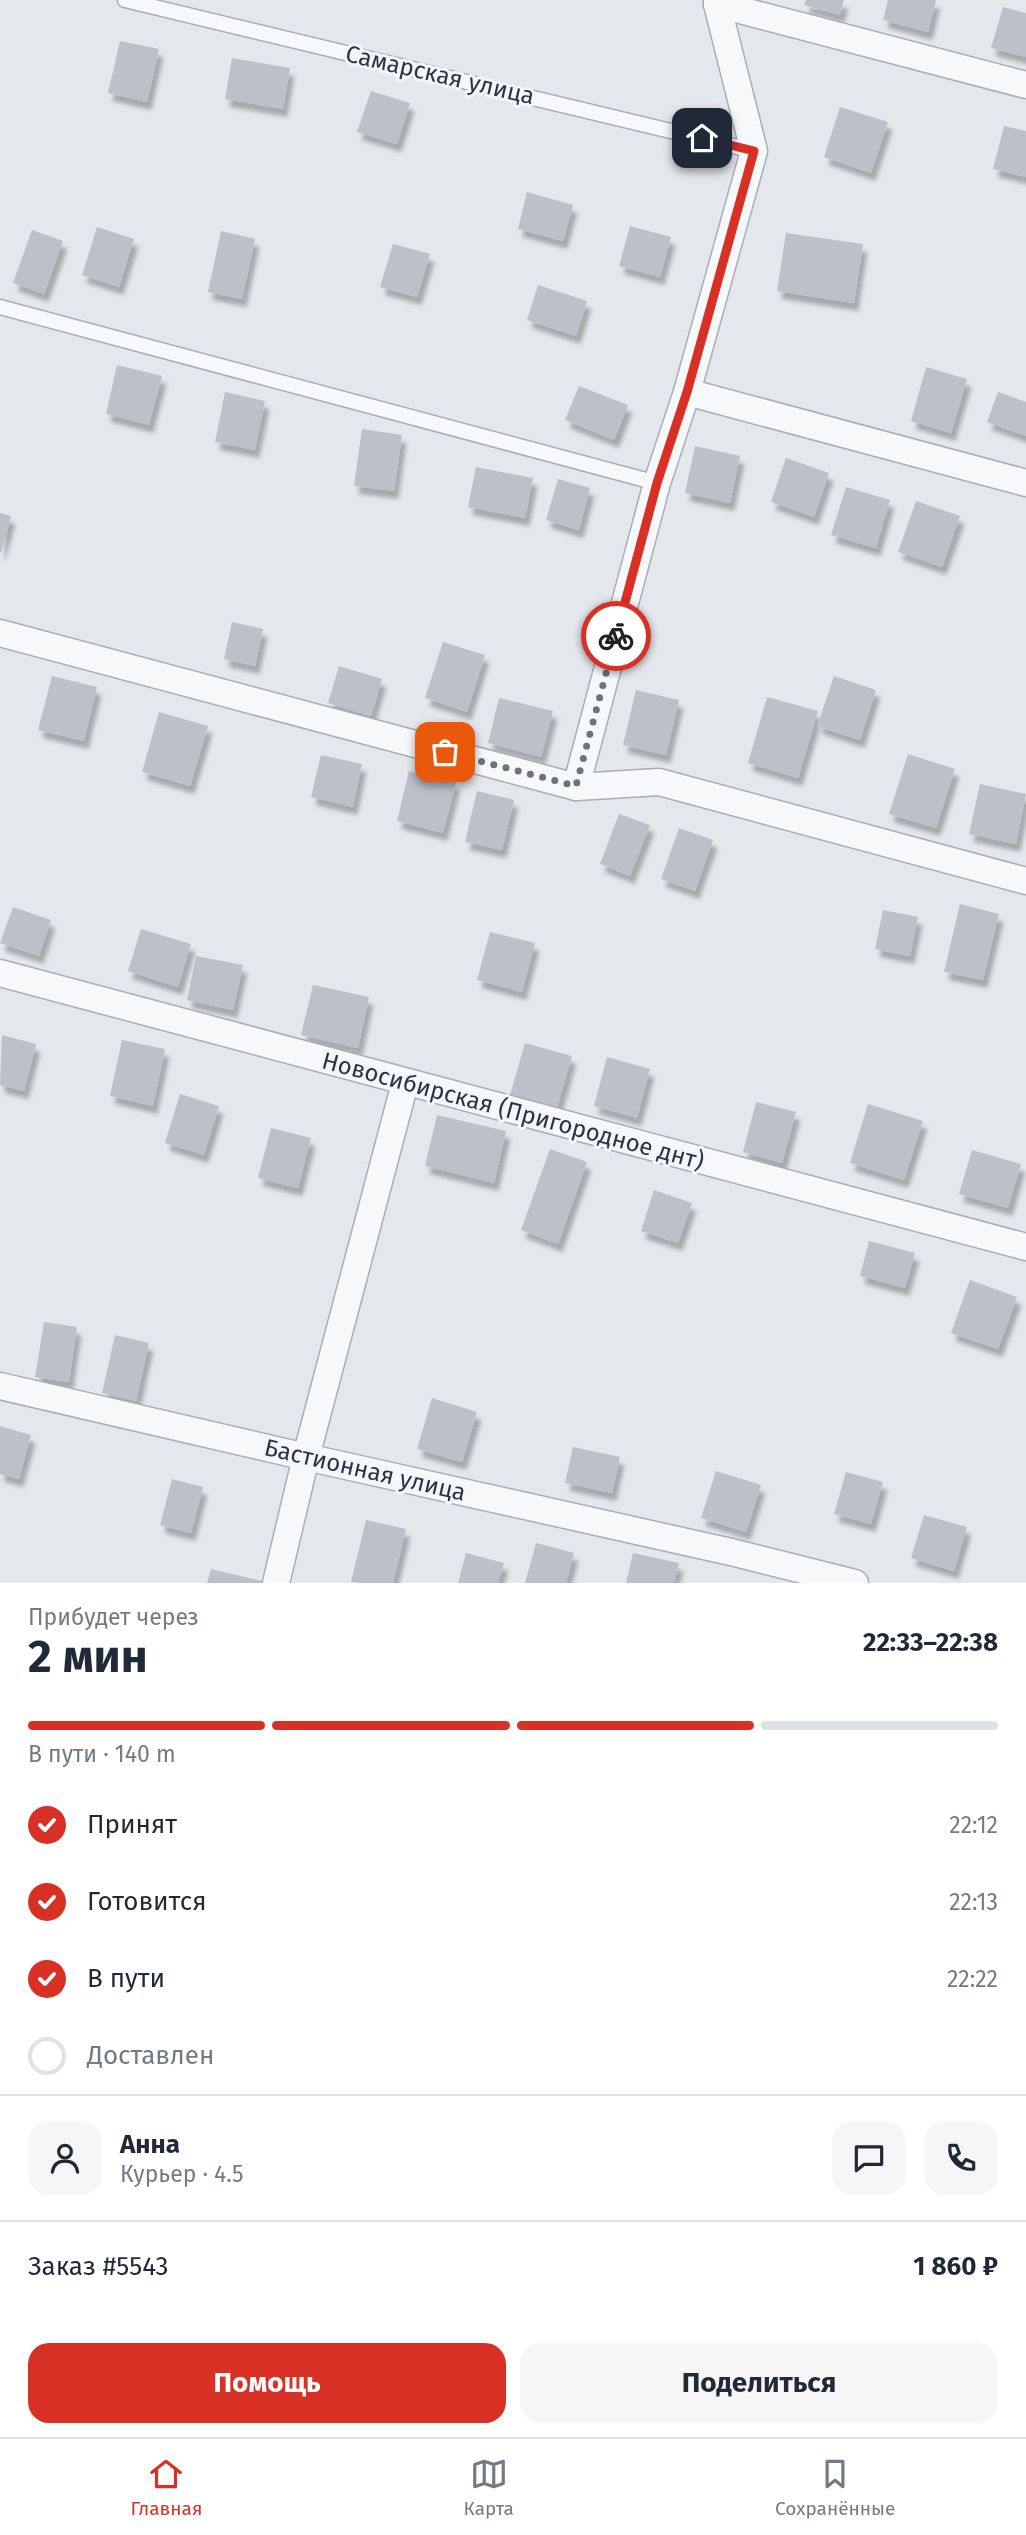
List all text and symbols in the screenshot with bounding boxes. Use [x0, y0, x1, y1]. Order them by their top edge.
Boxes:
street label: Самарская улица [343, 40, 537, 110]
pin [672, 108, 732, 168]
icon: home [683, 119, 721, 157]
courier [581, 601, 651, 671]
icon: bike [597, 617, 635, 655]
pin [415, 722, 475, 782]
icon: bag [426, 733, 464, 771]
street label: Новосибирская (Пригородное днт) [319, 1046, 707, 1176]
street label: Бастионная улица [262, 1433, 468, 1507]
text: Прибудет через [28, 1603, 199, 1631]
text: 22:33–22:38 [863, 1627, 998, 1658]
text: 2 мин [28, 1629, 148, 1684]
text: В пути · 140 m [28, 1740, 176, 1768]
icon: check [28, 1806, 66, 1844]
text: Принят [87, 1809, 177, 1840]
text: 22:12 [949, 1811, 998, 1839]
icon: check [28, 1883, 66, 1921]
text: Готовится [87, 1886, 207, 1917]
text: 22:13 [949, 1888, 998, 1916]
icon: check [28, 1960, 66, 1998]
text: В пути [87, 1963, 165, 1994]
text: 22:22 [947, 1965, 998, 1993]
text: Доставлен [87, 2040, 214, 2071]
button: person [28, 2121, 102, 2195]
button: chat [832, 2121, 906, 2195]
button: phone [924, 2121, 998, 2195]
text: Анна [120, 2129, 180, 2160]
text: Курьер · 4.5 [120, 2160, 244, 2188]
text: Заказ #5543 [28, 2251, 169, 2282]
text: 1 860 ₽ [913, 2251, 998, 2282]
button: Помощь [28, 2343, 506, 2423]
button: Поделиться [520, 2343, 998, 2423]
tab: Главная [131, 2455, 202, 2520]
tab: Карта [464, 2455, 514, 2520]
tab: Сохранённые [775, 2455, 895, 2520]

